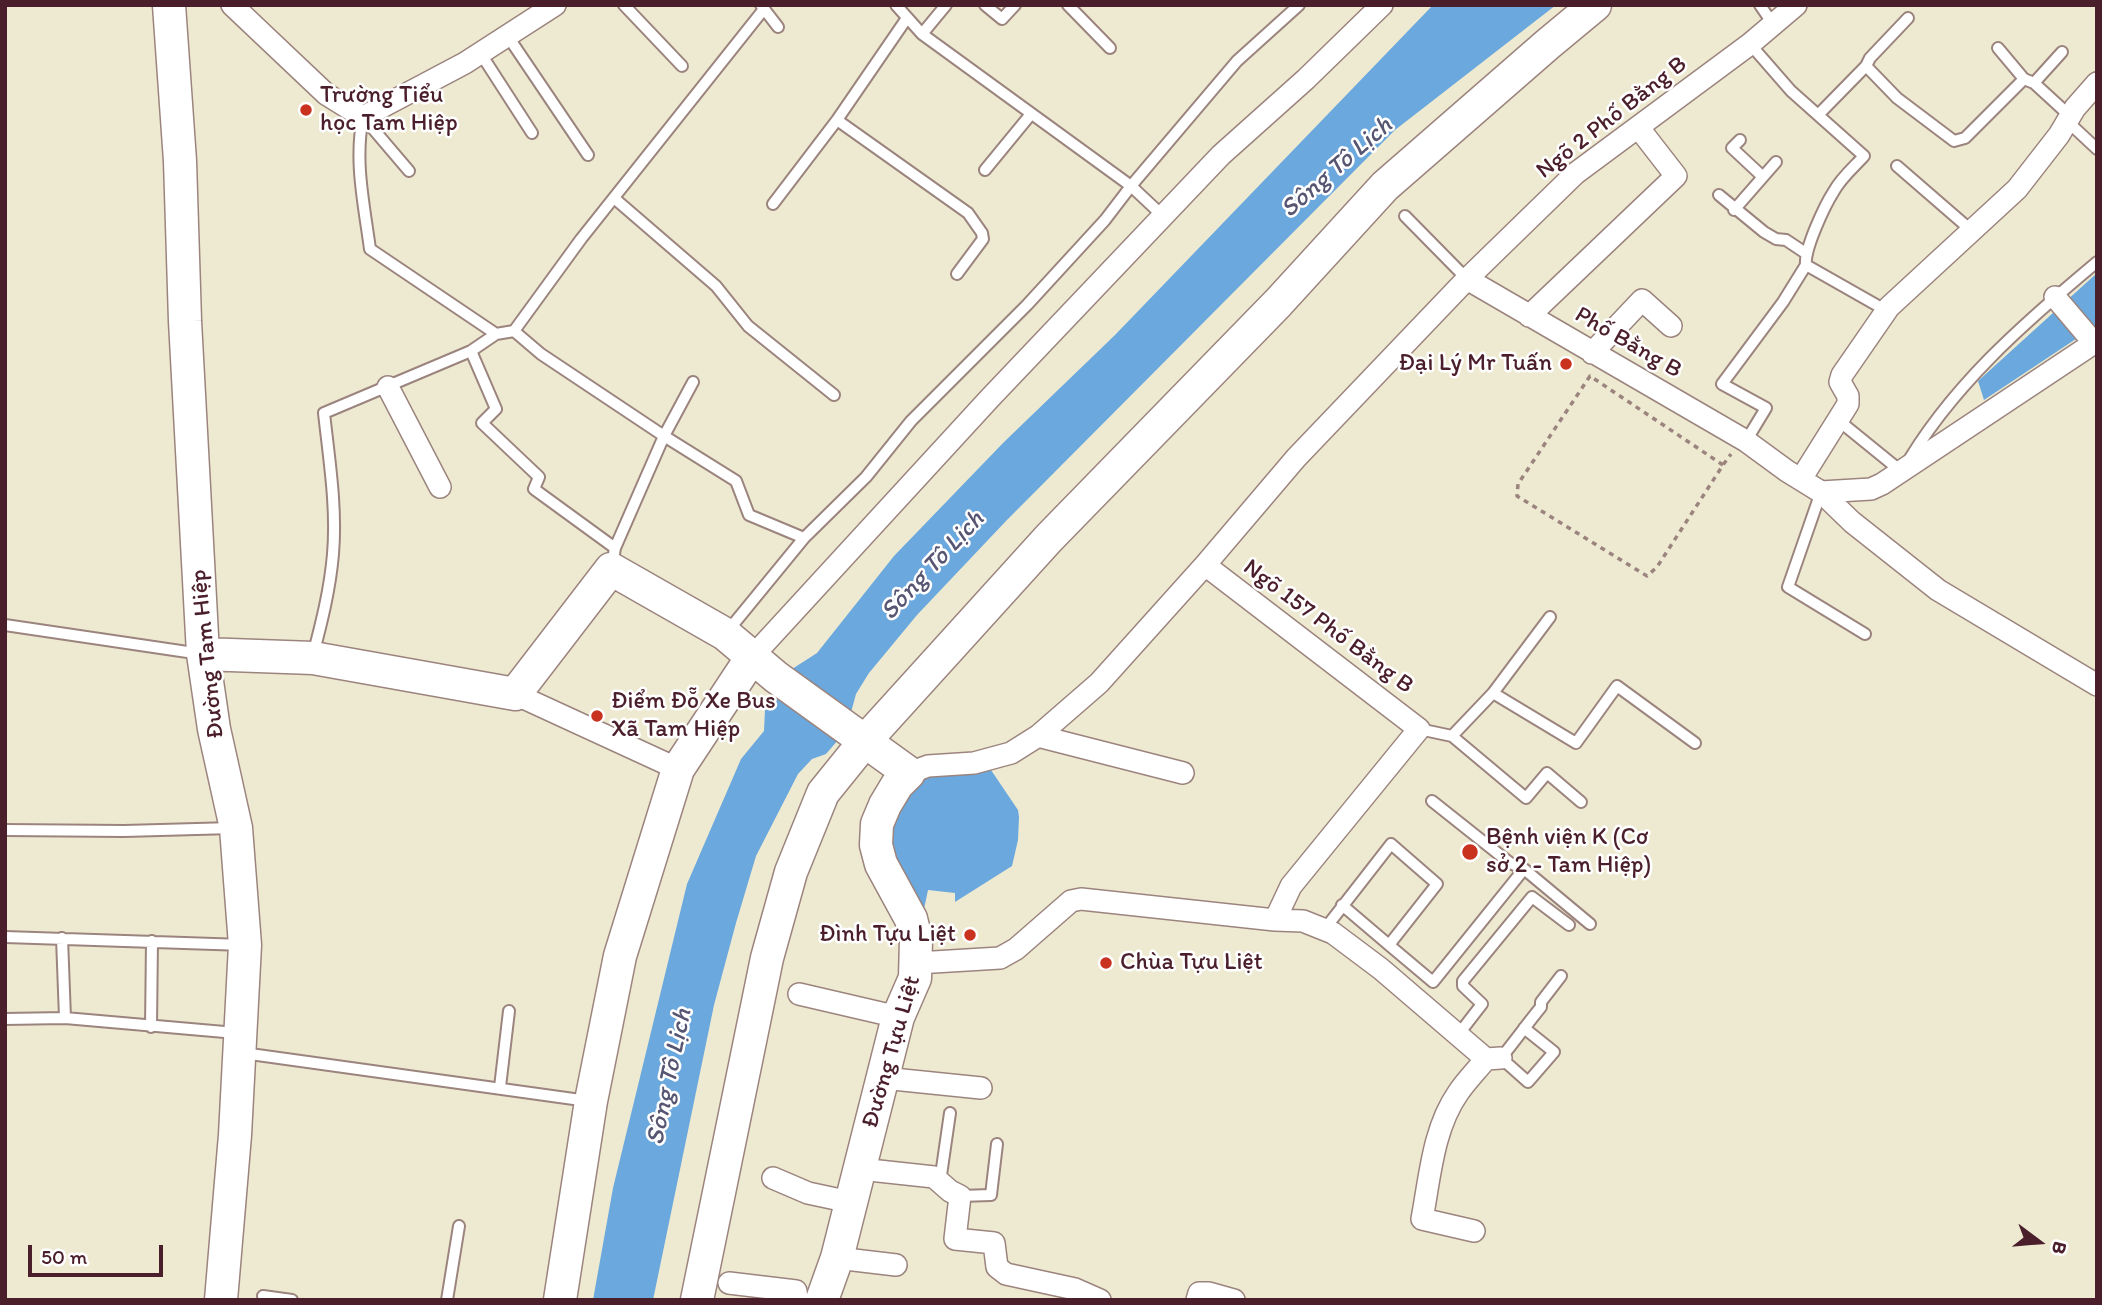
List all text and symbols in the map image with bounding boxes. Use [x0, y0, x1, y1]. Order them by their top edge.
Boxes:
street label: Ngõ 2 Phố Bằng B [1531, 50, 1693, 186]
place label: Trường Tiểu học Tam Hiệp [320, 82, 458, 138]
marker: Trường Tiểu học Tam Hiệp [298, 102, 314, 118]
water label: Sông Tô Lịch [1275, 111, 1399, 225]
street label: Phố Bằng B [1569, 301, 1687, 385]
place label: Đại Lý Mr Tuấn [1398, 350, 1552, 378]
marker: Đại Lý Mr Tuấn [1558, 356, 1574, 372]
water label: Sông Tô Lịch [874, 505, 992, 627]
street label: Ngõ 157 Phố Bằng B [1237, 553, 1419, 701]
street label: Đường Tam Hiệp [185, 568, 231, 740]
place label: Điểm Đỗ Xe Bus Xã Tam Hiệp [611, 688, 776, 744]
marker: Điểm Đỗ Xe Bus Xã Tam Hiệp [589, 708, 605, 724]
place label: Bệnh viện K (Cơ sở 2 - Tam Hiệp) [1486, 824, 1651, 880]
marker: Bệnh viện K (Cơ sở 2 - Tam Hiệp) [1460, 842, 1480, 862]
place label: Đình Tựu Liệt [819, 921, 956, 949]
marker: Đình Tựu Liệt [962, 927, 978, 943]
place label: Chùa Tựu Liệt [1120, 949, 1263, 977]
marker: Chùa Tựu Liệt [1098, 955, 1114, 971]
street label: Đường Tựu Liệt [856, 972, 928, 1132]
water label: Sông Tô Lịch [640, 1006, 700, 1148]
north arrow [2004, 1207, 2074, 1277]
scale bar [32, 1232, 166, 1276]
text: B [2047, 1239, 2072, 1257]
text: 50 m [41, 1244, 87, 1269]

